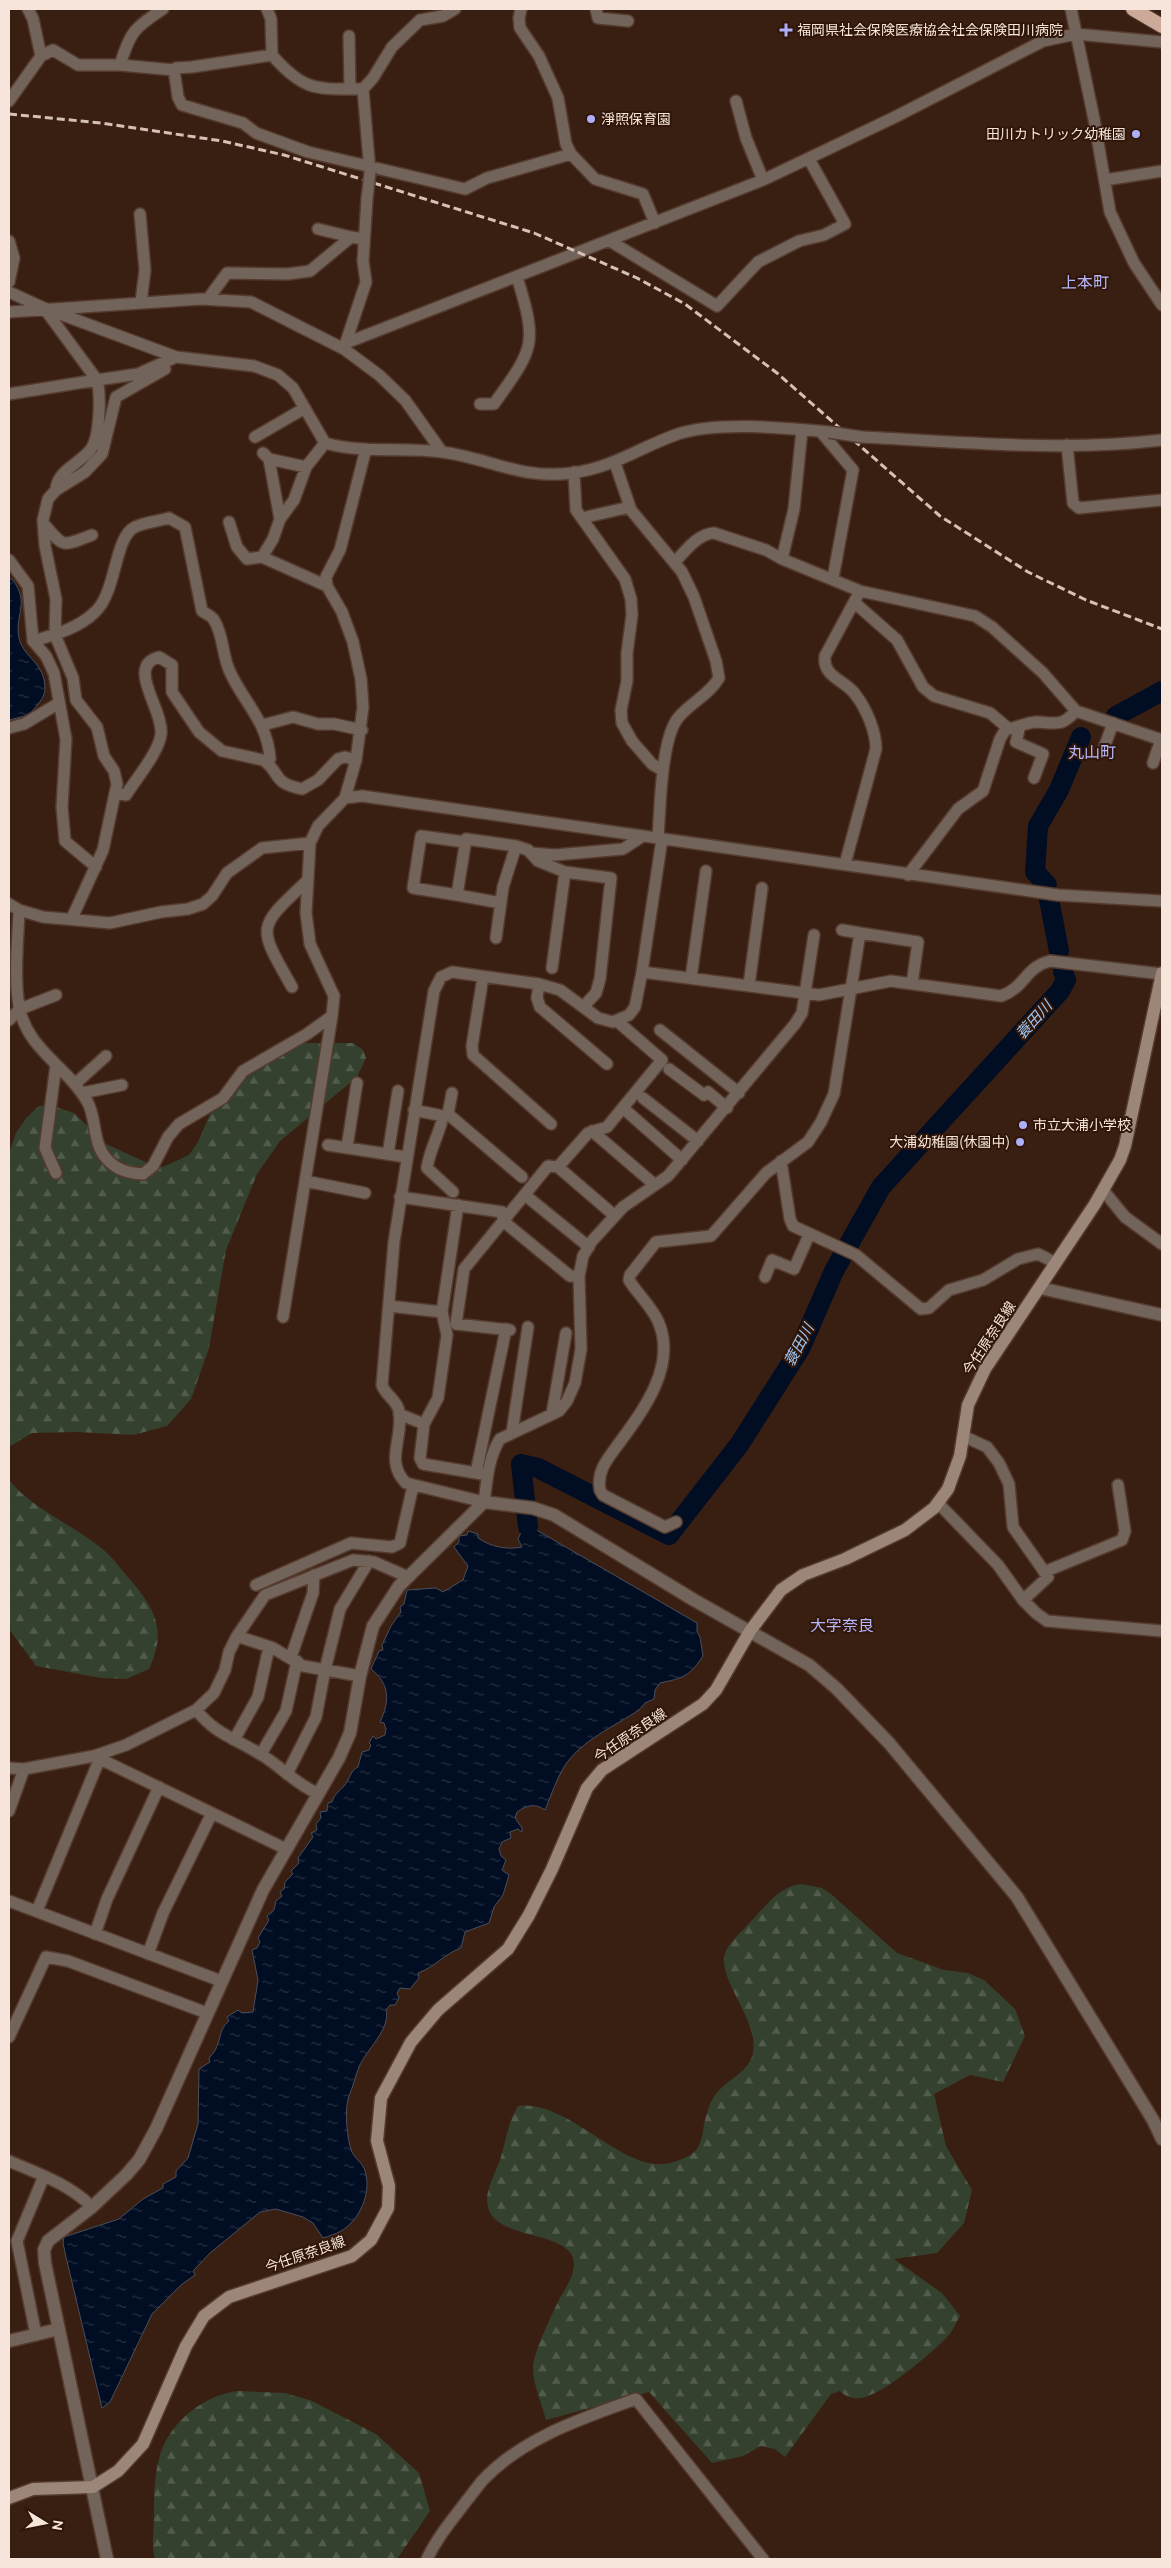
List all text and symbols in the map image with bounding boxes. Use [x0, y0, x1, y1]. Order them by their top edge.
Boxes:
place label: 福岡県社会保険医療協会社会保険田川病院 [797, 22, 1063, 38]
marker: 福岡県社会保険医療協会社会保険田川病院 [779, 23, 793, 37]
place label: 淨照保育園 [601, 111, 671, 127]
marker: 淨照保育園 [585, 113, 597, 125]
place label: 田川カトリック幼稚園 [986, 126, 1126, 142]
marker: 田川カトリック幼稚園 [1130, 128, 1142, 140]
district label: 上本町 [1061, 273, 1109, 291]
district label: 丸山町 [1068, 743, 1116, 761]
water label: 蓑田川 [1012, 996, 1056, 1042]
place label: 市立大浦小学校 [1033, 1117, 1131, 1133]
marker: 市立大浦小学校 [1017, 1119, 1029, 1131]
place label: 大浦幼稚園(休園中) [889, 1134, 1010, 1150]
marker: 大浦幼稚園(休園中) [1014, 1136, 1026, 1148]
street label: 今任原奈良線 [959, 1298, 1019, 1378]
water label: 蓑田川 [780, 1319, 818, 1369]
district label: 大字奈良 [810, 1616, 874, 1634]
street label: 今任原奈良線 [591, 1705, 669, 1765]
street label: 今任原奈良線 [263, 2233, 347, 2275]
north arrow [20, 2498, 70, 2548]
text: N [49, 2519, 67, 2532]

